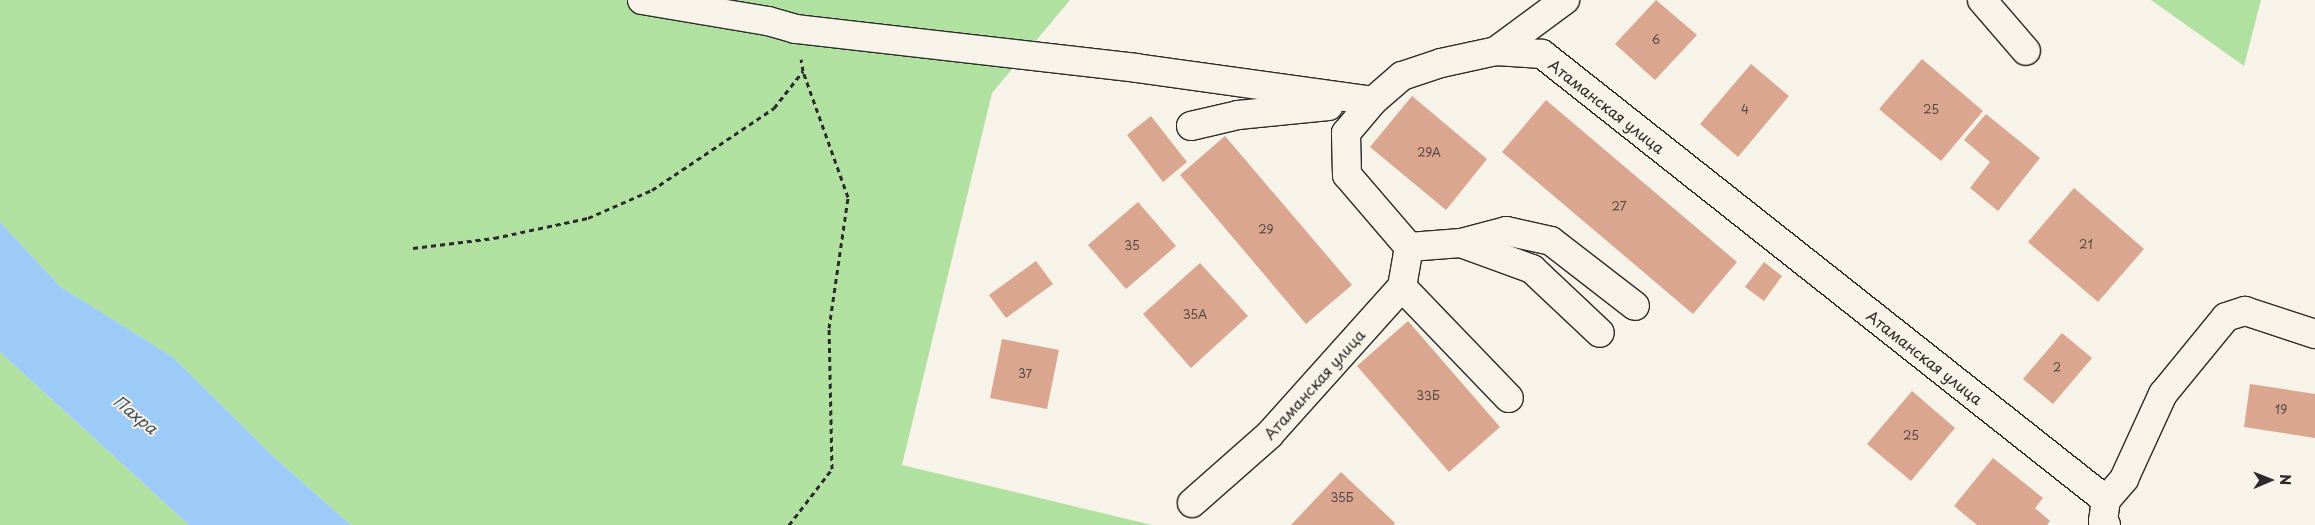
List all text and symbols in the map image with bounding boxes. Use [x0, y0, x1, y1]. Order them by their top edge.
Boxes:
house number: 6 [1652, 33, 1660, 47]
street label: Атаманская улица [1545, 55, 1669, 157]
house number: 4 [1741, 103, 1749, 117]
house number: 25 [1923, 103, 1939, 117]
house number: 29А [1417, 146, 1441, 160]
house number: 27 [1612, 200, 1626, 214]
house number: 29 [1258, 223, 1274, 237]
house number: 21 [2079, 238, 2093, 252]
house number: 35 [1124, 239, 1140, 253]
street label: Атаманская улица [1863, 306, 1987, 408]
house number: 35А [1183, 308, 1207, 322]
street label: Атаманская улица [1260, 325, 1368, 443]
house number: 2 [2053, 361, 2061, 375]
house number: 37 [1018, 367, 1032, 381]
house number: 33Б [1416, 389, 1440, 403]
water label: Пахра [110, 391, 162, 437]
house number: 19 [2275, 403, 2287, 417]
house number: 25 [1903, 429, 1919, 443]
north arrow [2245, 455, 2295, 505]
text: N [2275, 474, 2296, 485]
house number: 35Б [1330, 491, 1354, 505]

